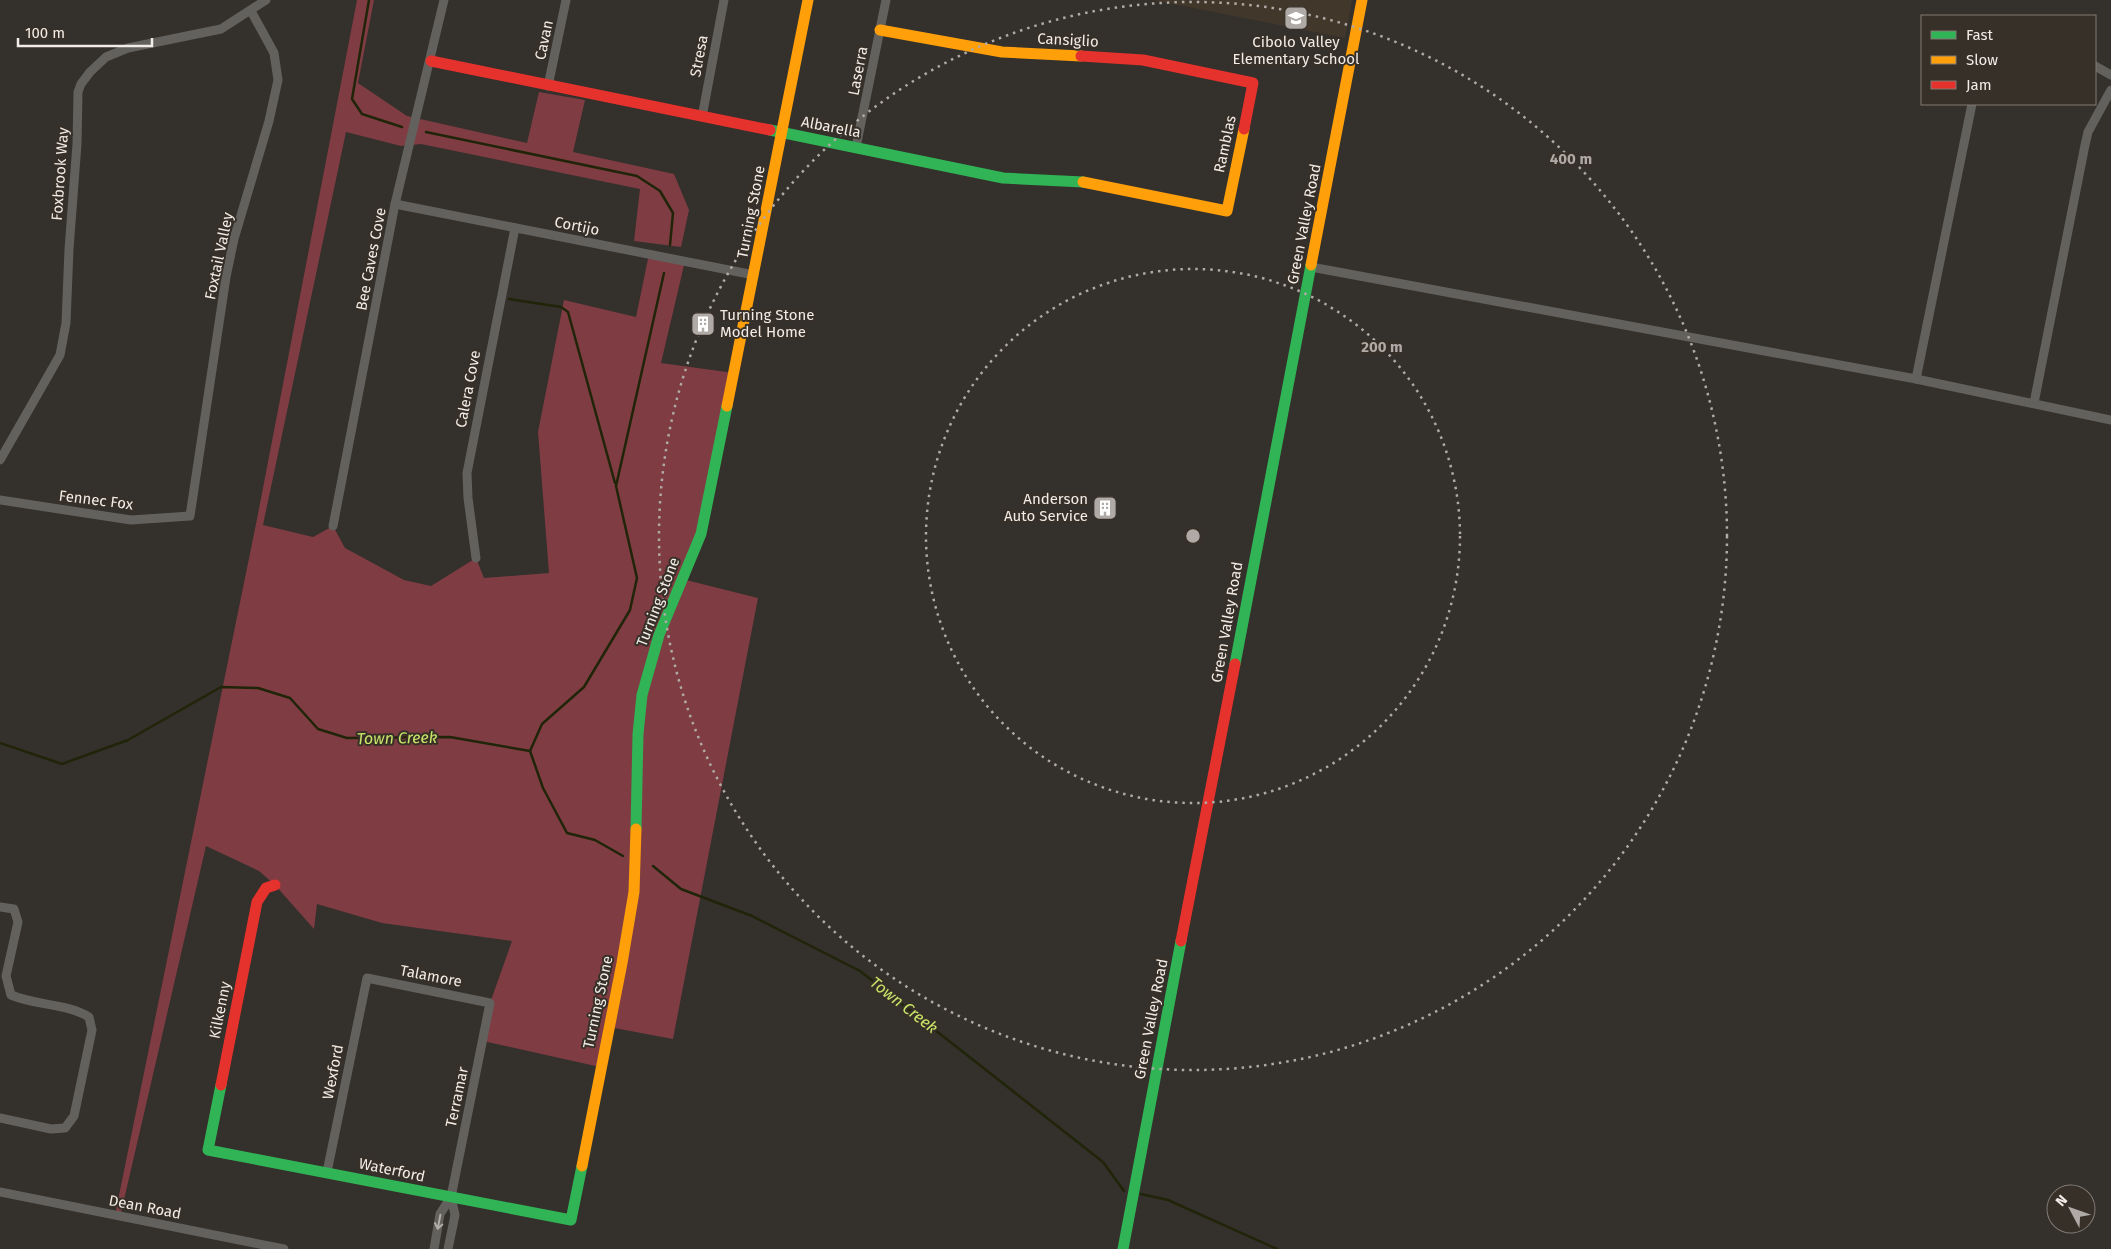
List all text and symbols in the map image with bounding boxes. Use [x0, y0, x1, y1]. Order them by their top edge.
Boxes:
school or university icon: Cibolo Valley Elementary School [1283, 5, 1309, 31]
scale bar [18, 15, 151, 47]
legend [1921, 15, 2096, 105]
street label: Cavan [531, 18, 557, 62]
text: 100 m [25, 24, 65, 42]
text: Fast [1966, 26, 1993, 44]
street label: Cansiglio [1037, 29, 1099, 51]
place label: Cibolo Valley Elementary School [1233, 33, 1360, 68]
street label: Stresa [686, 34, 712, 78]
street label: Laserra [844, 45, 872, 97]
text: Slow [1966, 51, 1998, 69]
text: Jam [1966, 76, 1992, 94]
street label: Albarella [800, 112, 862, 142]
street label: Ramblas [1210, 114, 1240, 174]
street label: Foxbrook Way [48, 126, 72, 221]
text: 400 m [1550, 150, 1592, 168]
street label: Green Valley Road [1283, 162, 1325, 286]
street label: Turning Stone [733, 164, 769, 260]
street label: Bee Caves Cove [352, 206, 390, 312]
street label: Foxtail Valley [201, 210, 237, 301]
street label: Cortijo [553, 213, 601, 239]
place label: Turning Stone Model Home [720, 306, 814, 341]
building icon: Turning Stone Model Home [690, 311, 716, 337]
text: 200 m [1361, 338, 1403, 356]
street label: Calera Cove [452, 349, 484, 429]
street label: Fennec Fox [58, 487, 135, 514]
place label: Anderson Auto Service [1004, 490, 1088, 525]
building icon: Anderson Auto Service [1092, 495, 1118, 521]
centre of rings [1184, 527, 1202, 545]
street label: Turning Stone [633, 555, 683, 649]
street label: Green Valley Road [1208, 560, 1246, 684]
water label: Town Creek [356, 728, 438, 748]
street label: Turning Stone [579, 954, 617, 1050]
street label: Green Valley Road [1130, 957, 1172, 1081]
street label: Talamore [399, 961, 463, 991]
water label: Town Creek [866, 973, 942, 1038]
street label: Kilkenny [206, 979, 234, 1040]
street label: Wexford [319, 1043, 347, 1101]
street label: Terramar [442, 1065, 472, 1129]
street label: Waterford [357, 1154, 427, 1186]
north arrow [2046, 1184, 2096, 1234]
street label: Dean Road [107, 1191, 183, 1223]
text: N [2052, 1192, 2071, 1210]
one-way arrow [434, 1213, 443, 1229]

